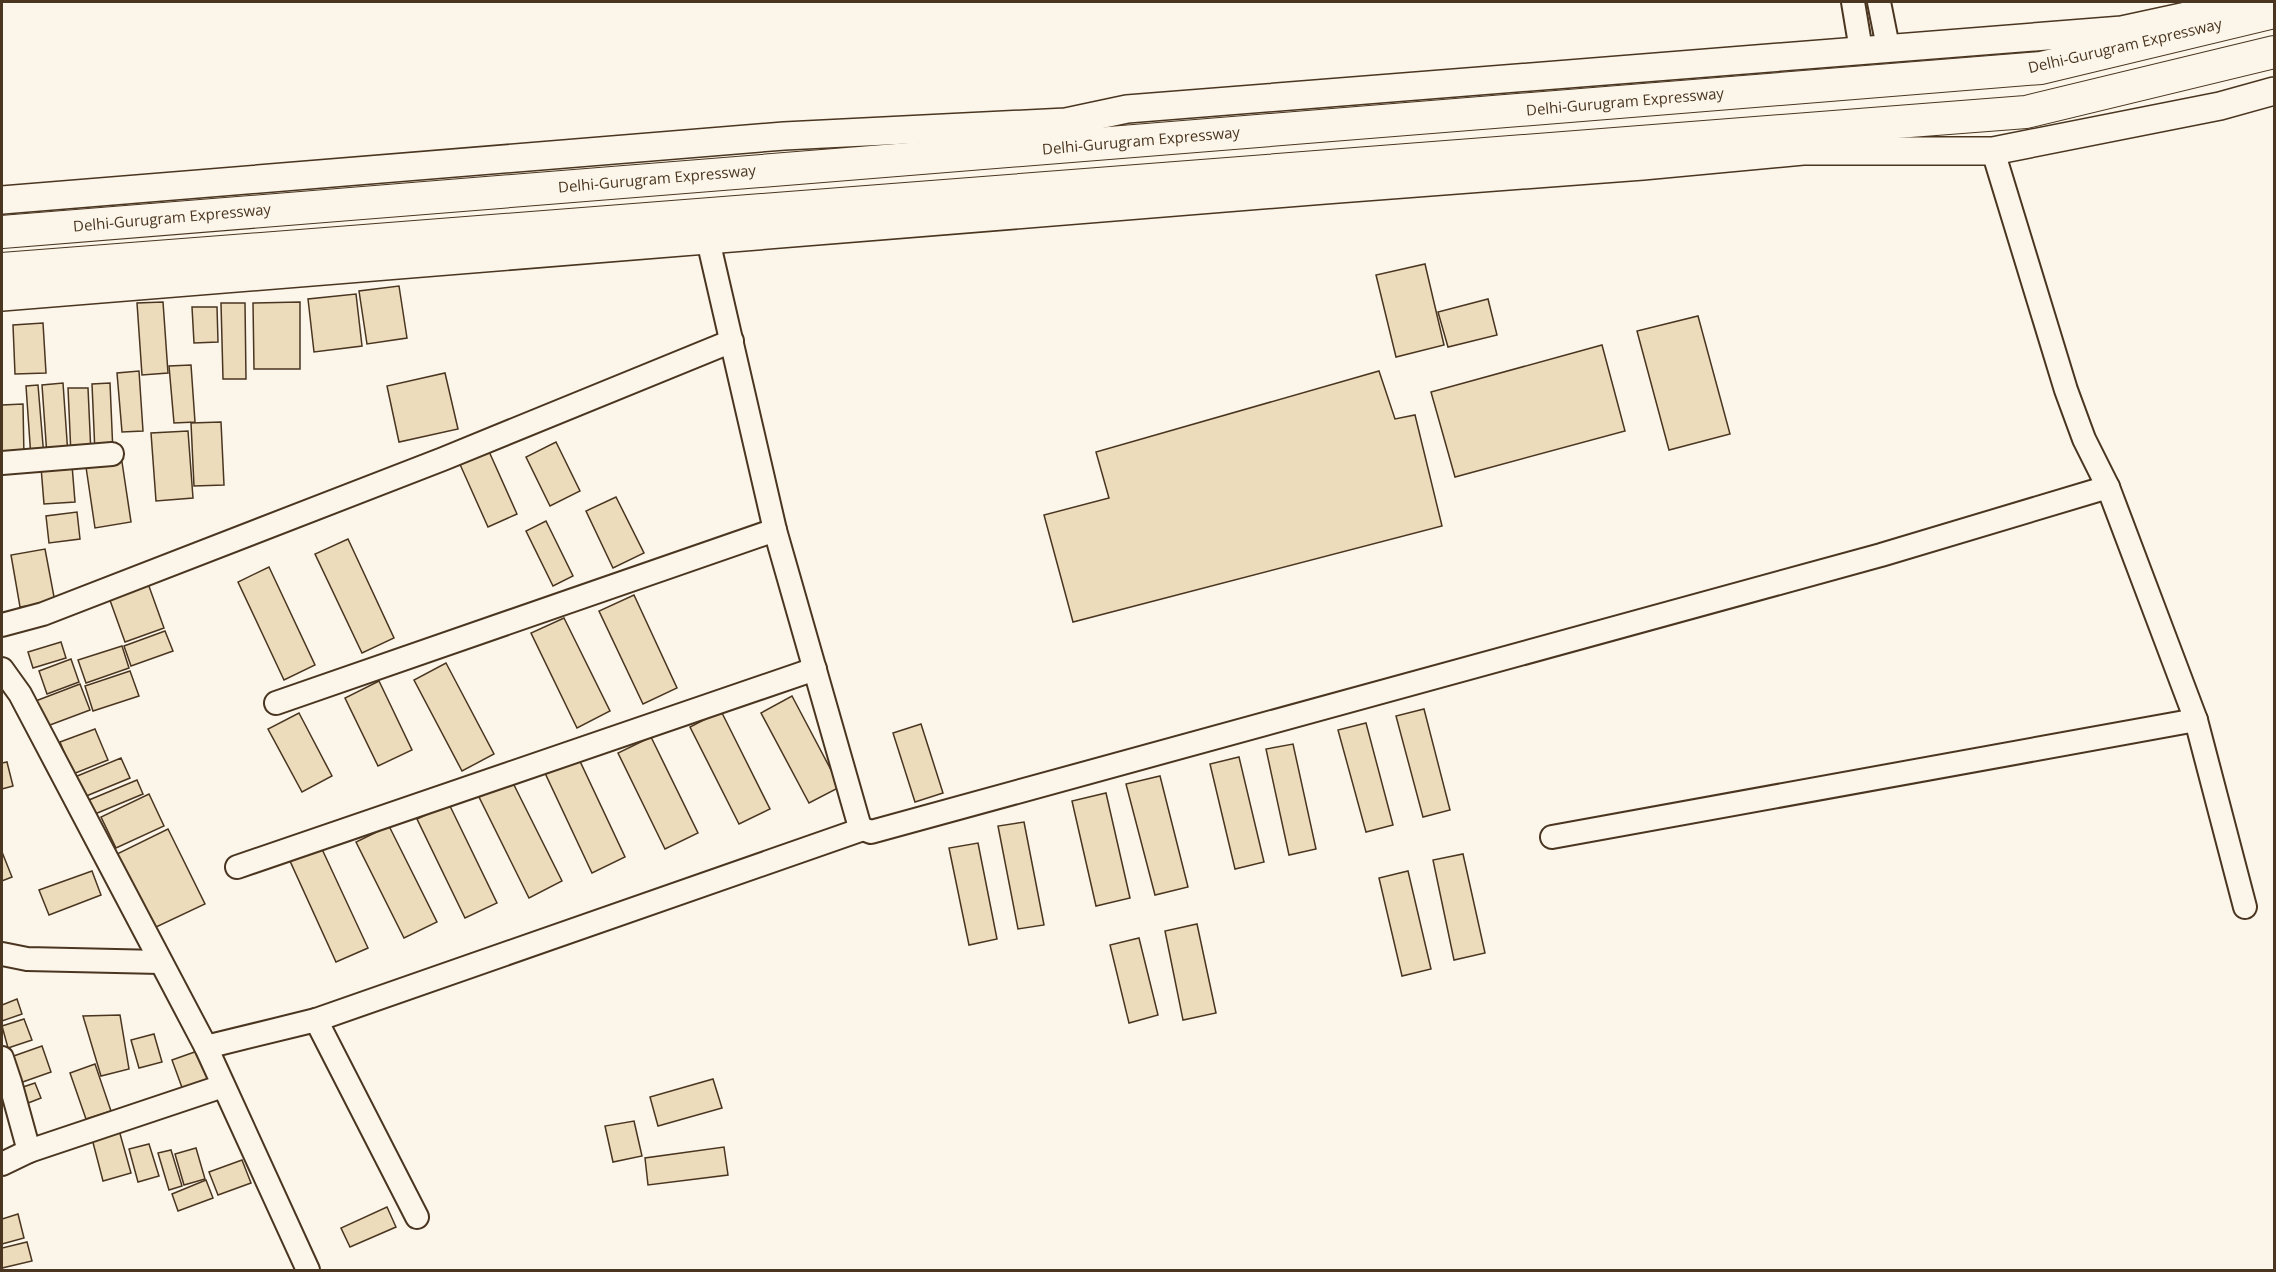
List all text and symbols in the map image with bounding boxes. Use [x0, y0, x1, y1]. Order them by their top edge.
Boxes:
street label: Delhi-Gurugram Expressway [2026, 13, 2224, 77]
street label: Delhi-Gurugram Expressway [1525, 82, 1725, 120]
street label: Delhi-Gurugram Expressway [1041, 121, 1241, 159]
street label: Delhi-Gurugram Expressway [557, 159, 757, 197]
street label: Delhi-Gurugram Expressway [72, 198, 272, 236]

